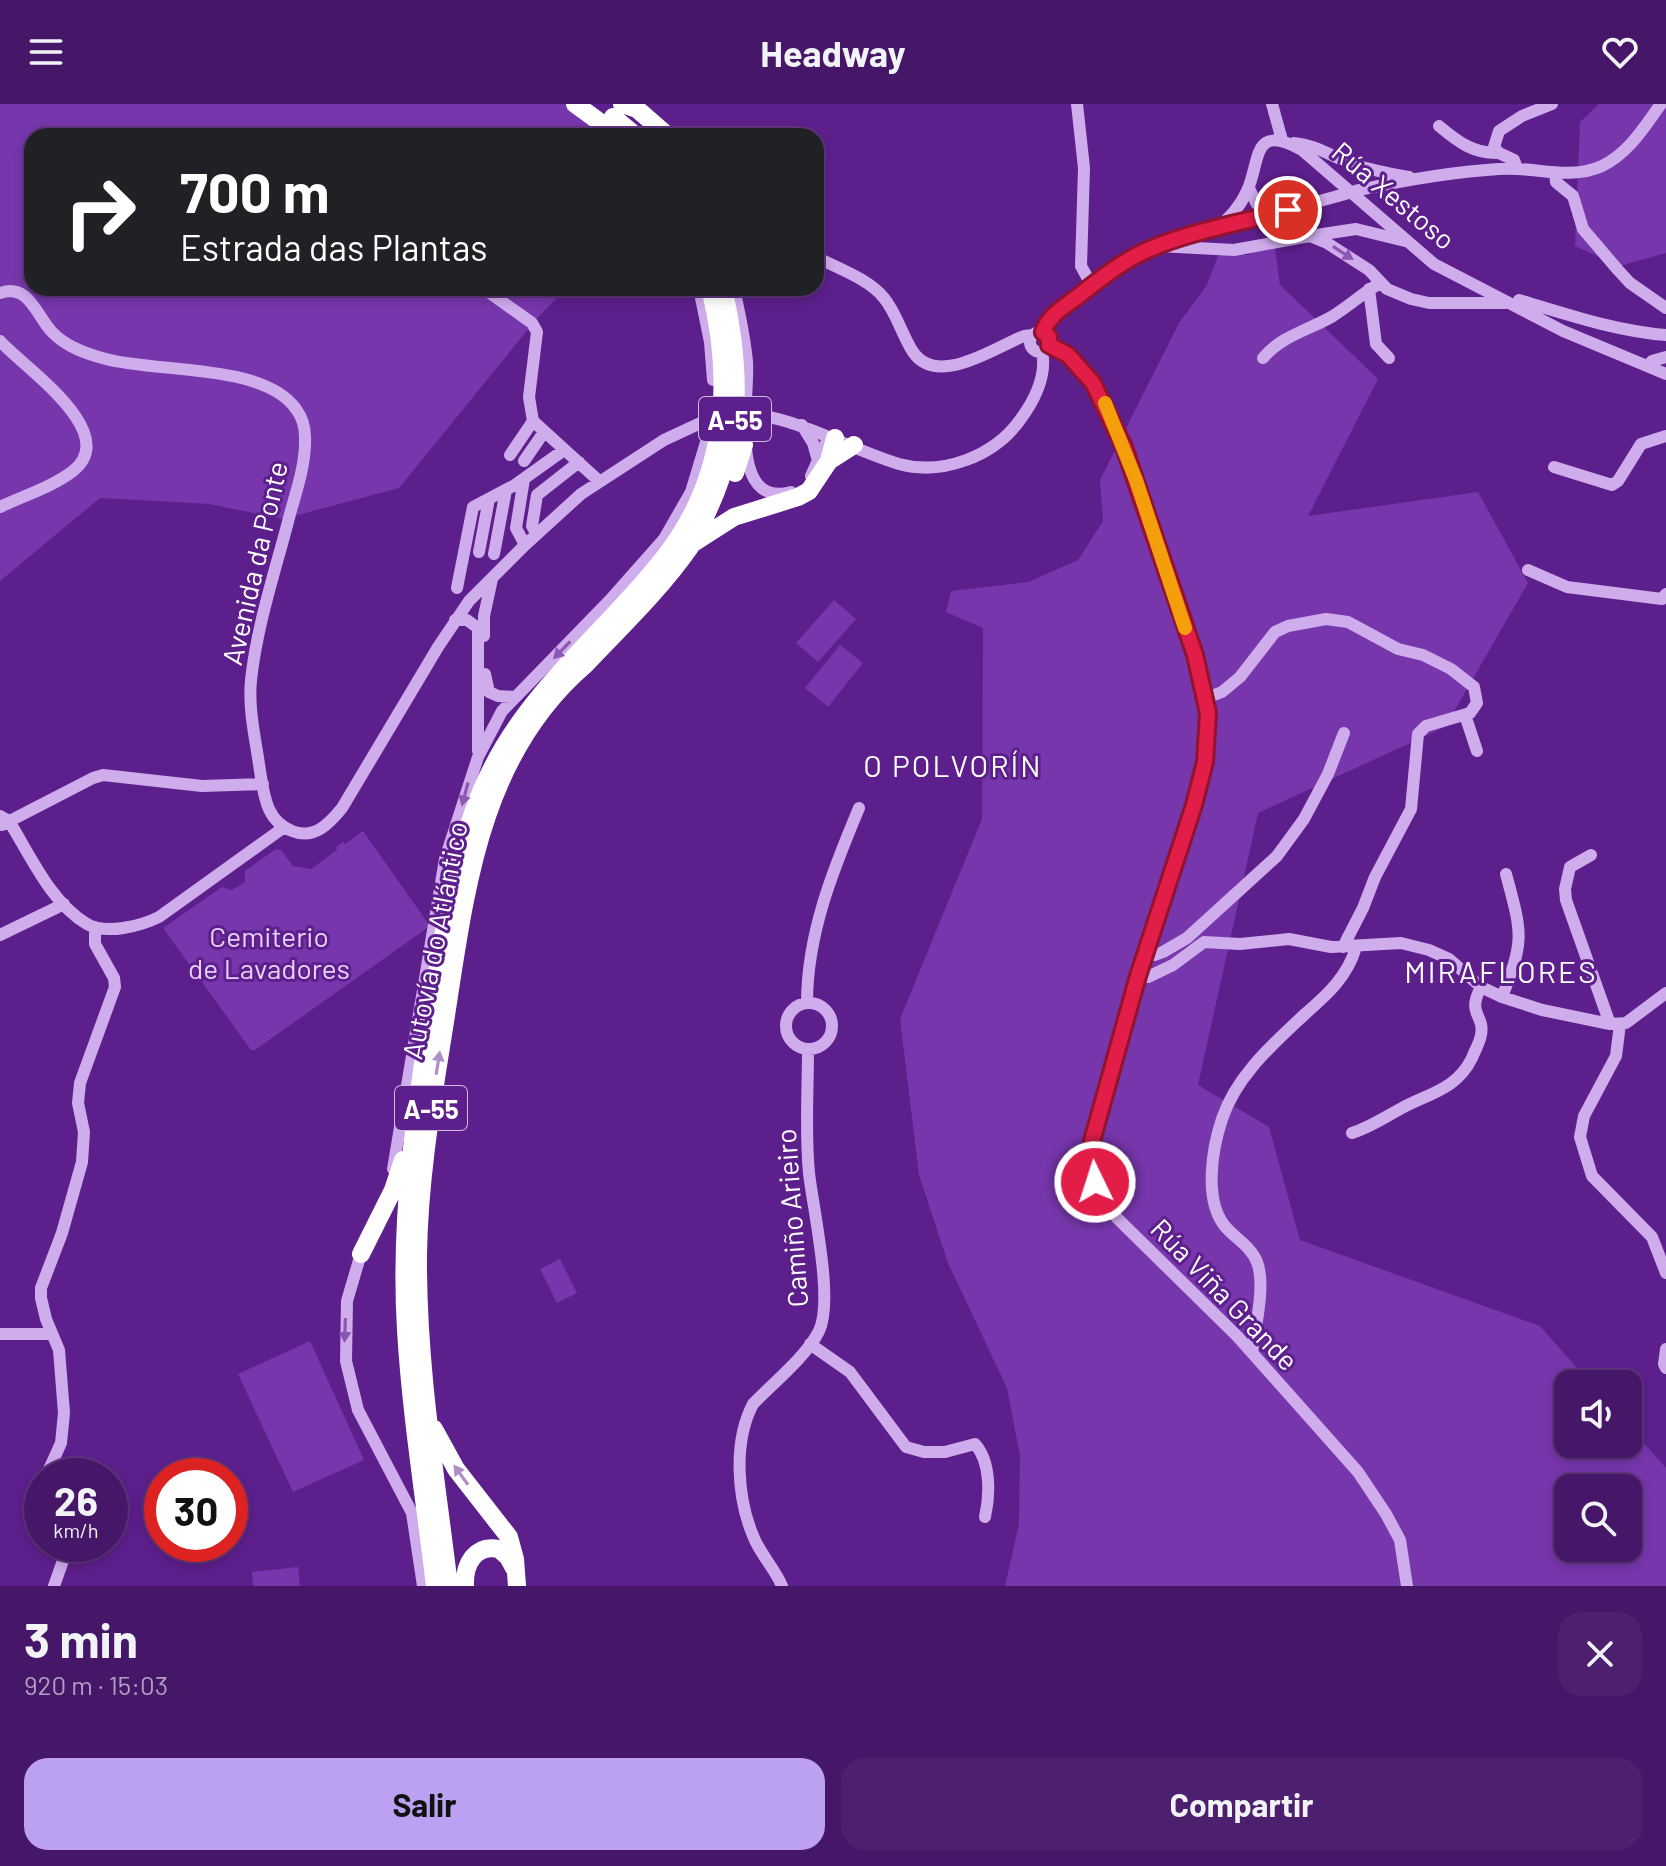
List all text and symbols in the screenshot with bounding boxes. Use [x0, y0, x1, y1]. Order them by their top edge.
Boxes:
icon: menu [24, 30, 68, 74]
icon: heart [1598, 30, 1642, 74]
text: Headway [760, 31, 906, 74]
street label: Rúa Xestoso [1326, 134, 1462, 256]
text: 700 m [180, 157, 330, 224]
icon: right [48, 160, 152, 264]
pin [1254, 176, 1322, 244]
icon: arrive [1266, 188, 1310, 232]
text: Estrada das Plantas [180, 225, 488, 268]
one-way arrow [1332, 245, 1353, 260]
road number: A-55 [699, 397, 771, 441]
street label: Avenida da Ponte [214, 458, 294, 668]
one-way arrow [553, 640, 571, 659]
district label: O POLVORÍN [863, 747, 1043, 783]
one-way arrow [458, 783, 471, 807]
street label: Autovía do Atlántico [394, 818, 474, 1062]
park label: Cemiterio de Lavadores [188, 919, 350, 985]
district label: MIRAFLORES [1404, 953, 1598, 989]
one-way arrow [433, 1050, 445, 1075]
road number: A-55 [395, 1086, 467, 1130]
street label: Camiño Arieiro [768, 1128, 814, 1308]
position arrow [1053, 1140, 1137, 1224]
street label: Rúa Viña Grande [1144, 1211, 1306, 1377]
one-way arrow [339, 1318, 352, 1343]
map controls [1554, 1370, 1642, 1562]
button: sound [1554, 1370, 1642, 1458]
speed limit sign: 30 [144, 1458, 248, 1562]
one-way arrow [454, 1465, 470, 1486]
button: search [1554, 1474, 1642, 1562]
text: 26 [54, 1476, 98, 1524]
text: km/h [53, 1518, 99, 1542]
text: 3 min [24, 1610, 138, 1668]
button: close [1558, 1612, 1642, 1696]
text: 920 m · 15:03 [24, 1669, 168, 1700]
button: Salir [24, 1758, 825, 1850]
button: Compartir [841, 1758, 1642, 1850]

